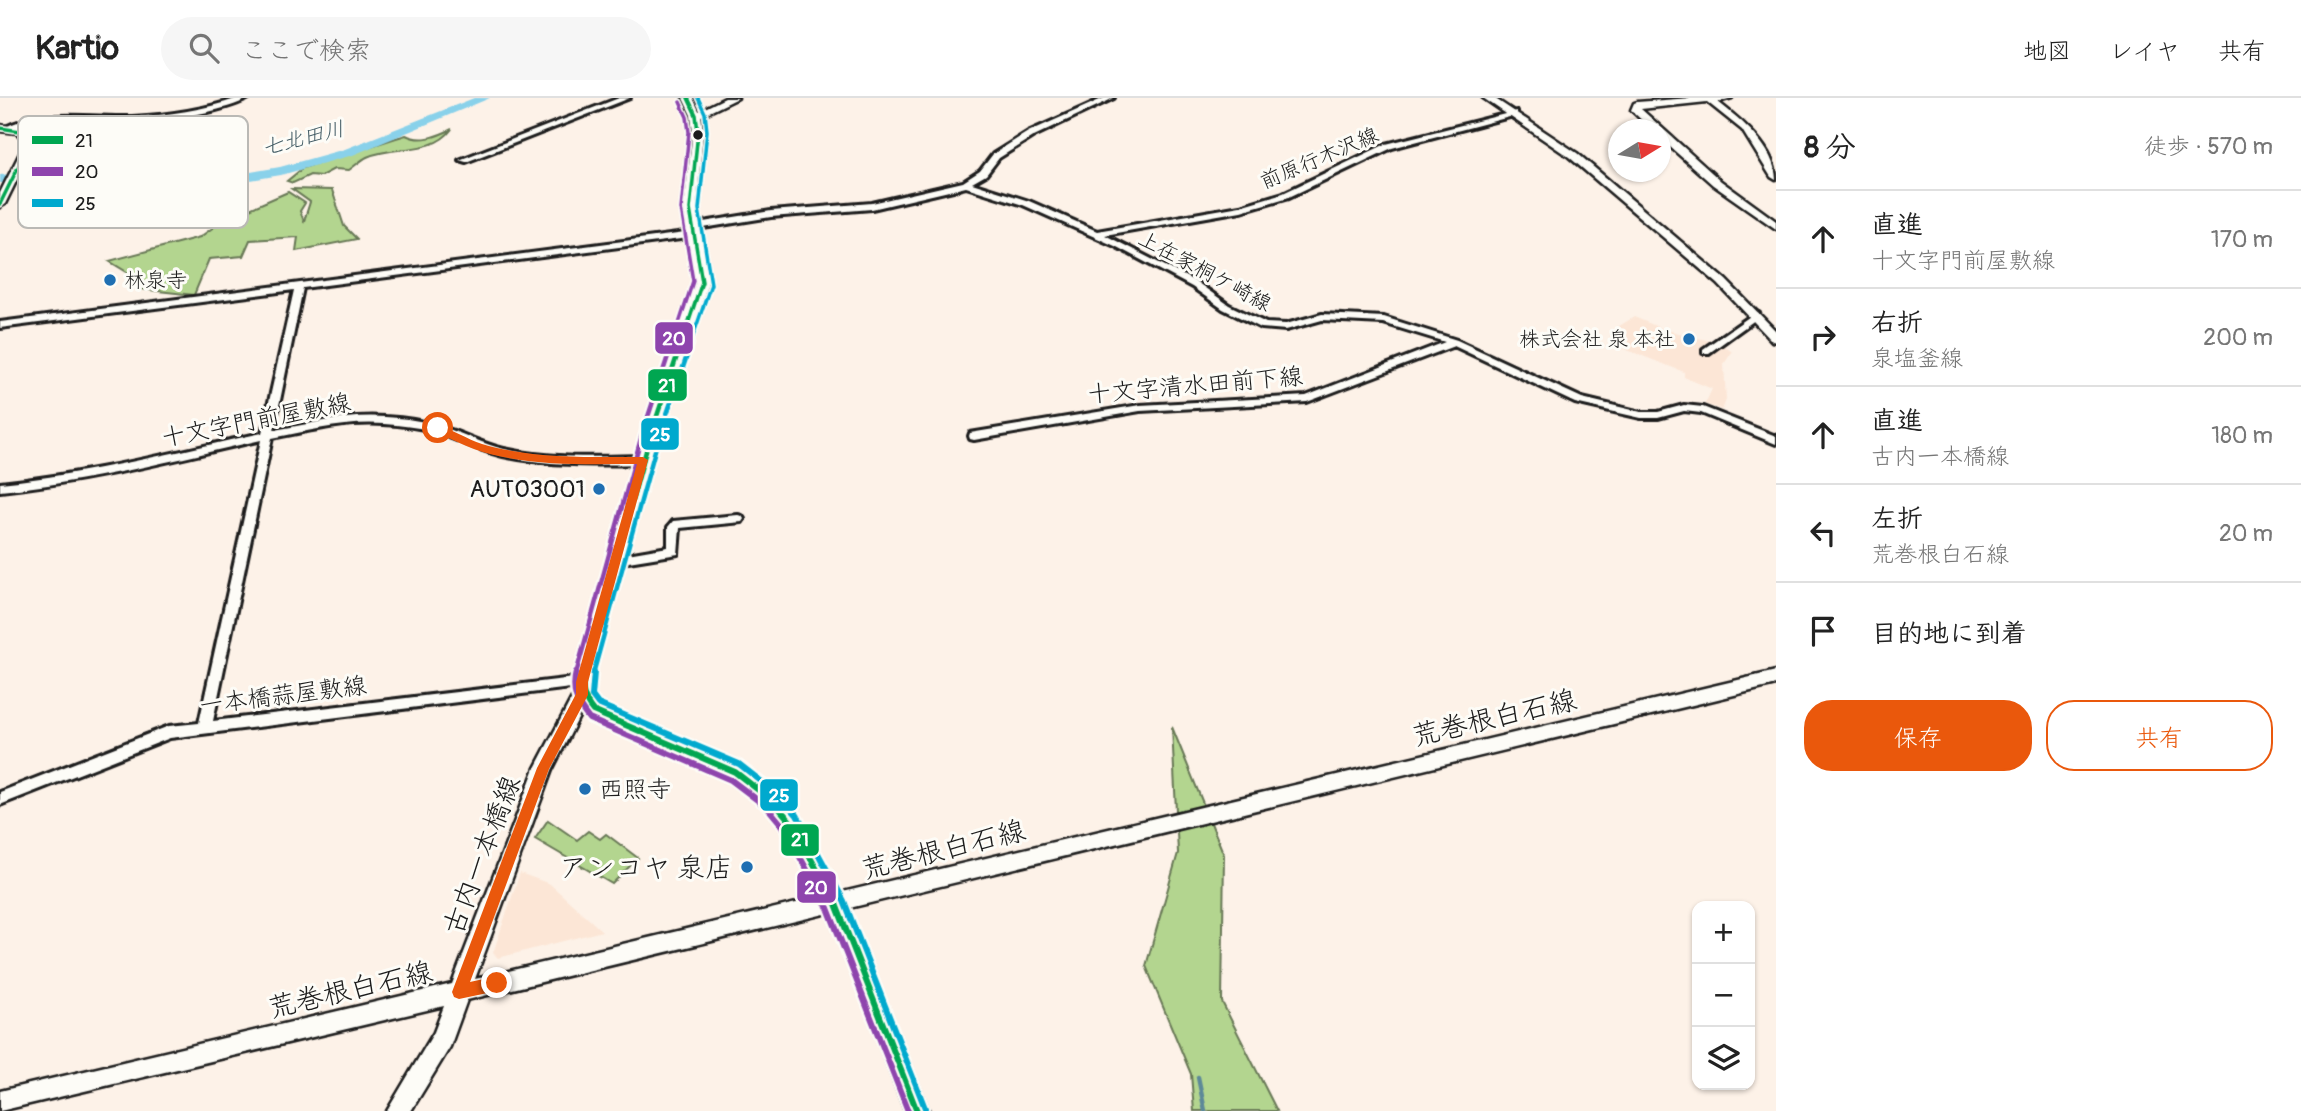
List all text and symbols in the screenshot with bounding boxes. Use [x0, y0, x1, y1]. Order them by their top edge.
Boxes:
search box [161, 17, 651, 80]
text: Kartio [35, 28, 119, 69]
icon: search [185, 29, 223, 67]
text: ここで検索 [241, 35, 371, 67]
text: 地図 [2023, 37, 2071, 66]
text: レイヤ [2109, 37, 2180, 66]
text: 共有 [2218, 37, 2266, 66]
water label: 七北田川 [259, 115, 347, 162]
legend [18, 116, 248, 228]
north arrow [1608, 119, 1671, 182]
street label: 前原行木沢線 [1256, 121, 1382, 196]
unlabelled marker [691, 128, 705, 142]
text: 21 [75, 129, 93, 153]
text: 8 分 [1804, 129, 1856, 166]
text: 徒歩 · 570 m [2144, 132, 2273, 161]
text: 20 [75, 160, 99, 184]
text: 25 [75, 192, 96, 216]
text: 直進 [1871, 209, 1923, 241]
icon: ahead [1804, 220, 1842, 258]
street label: 上在家桐ケ崎線 [1134, 225, 1276, 318]
text: 170 m [2211, 225, 2273, 254]
text: 十文字門前屋敷線 [1871, 246, 2055, 275]
place label: 林泉寺 [124, 267, 187, 294]
marker: 林泉寺 [102, 272, 118, 288]
text: 右折 [1871, 307, 1923, 339]
icon: right [1804, 318, 1842, 356]
line badge: 20 [654, 321, 694, 355]
text: 200 m [2203, 323, 2273, 352]
place label: 株式会社 泉 本社 [1519, 326, 1675, 353]
text: 20 [662, 327, 686, 351]
marker: 株式会社 泉 本社 [1681, 331, 1697, 347]
text: 泉塩釜線 [1871, 344, 1963, 373]
street label: 十文字清水田前下線 [1086, 362, 1304, 409]
line badge: 21 [647, 368, 688, 402]
text: 21 [658, 374, 676, 398]
street label: 十文字門前屋敷線 [159, 388, 353, 453]
text: 直進 [1871, 405, 1923, 437]
route start [422, 412, 453, 443]
icon: ahead [1804, 416, 1842, 454]
line badge: 25 [640, 417, 680, 451]
text: 180 m [2211, 421, 2273, 450]
text: 25 [650, 423, 670, 447]
text: 古内一本橋線 [1871, 442, 2009, 471]
place label: AUTO3001 [469, 475, 585, 504]
marker: AUTO3001 [591, 481, 607, 497]
text: 左折 [1871, 503, 1923, 535]
icon: left [1804, 514, 1842, 552]
text: 20 m [2219, 519, 2273, 548]
text: 荒巻根白石線 [1871, 540, 2009, 569]
icon: arrive [1804, 612, 1842, 650]
text: 目的地に到着 [1871, 618, 2027, 650]
street label: 一本橋蒜屋敷線 [198, 671, 368, 720]
street label: 荒巻根白石線 [1409, 683, 1580, 754]
button: 保存 [1804, 700, 2032, 771]
button: 共有 [2046, 700, 2273, 771]
street label: 古内一本橋線 [436, 771, 529, 940]
place label: 西照寺 [599, 775, 671, 804]
line badge: 25 [759, 778, 799, 812]
marker: 西照寺 [577, 781, 593, 797]
text: 25 [769, 784, 789, 808]
street label: 荒巻根白石線 [858, 813, 1029, 888]
line badge: 21 [780, 823, 820, 857]
text: 21 [791, 828, 809, 852]
place label: アンコヤ 泉店 [559, 851, 733, 886]
marker: アンコヤ 泉店 [739, 859, 755, 875]
line badge: 20 [796, 870, 837, 904]
text: 20 [804, 876, 828, 900]
map controls [1692, 901, 1755, 1090]
button: + [1692, 901, 1755, 964]
street label: 荒巻根白石線 [265, 955, 436, 1026]
button: − [1692, 964, 1755, 1027]
route end [481, 967, 512, 998]
button: layers [1692, 1027, 1755, 1090]

